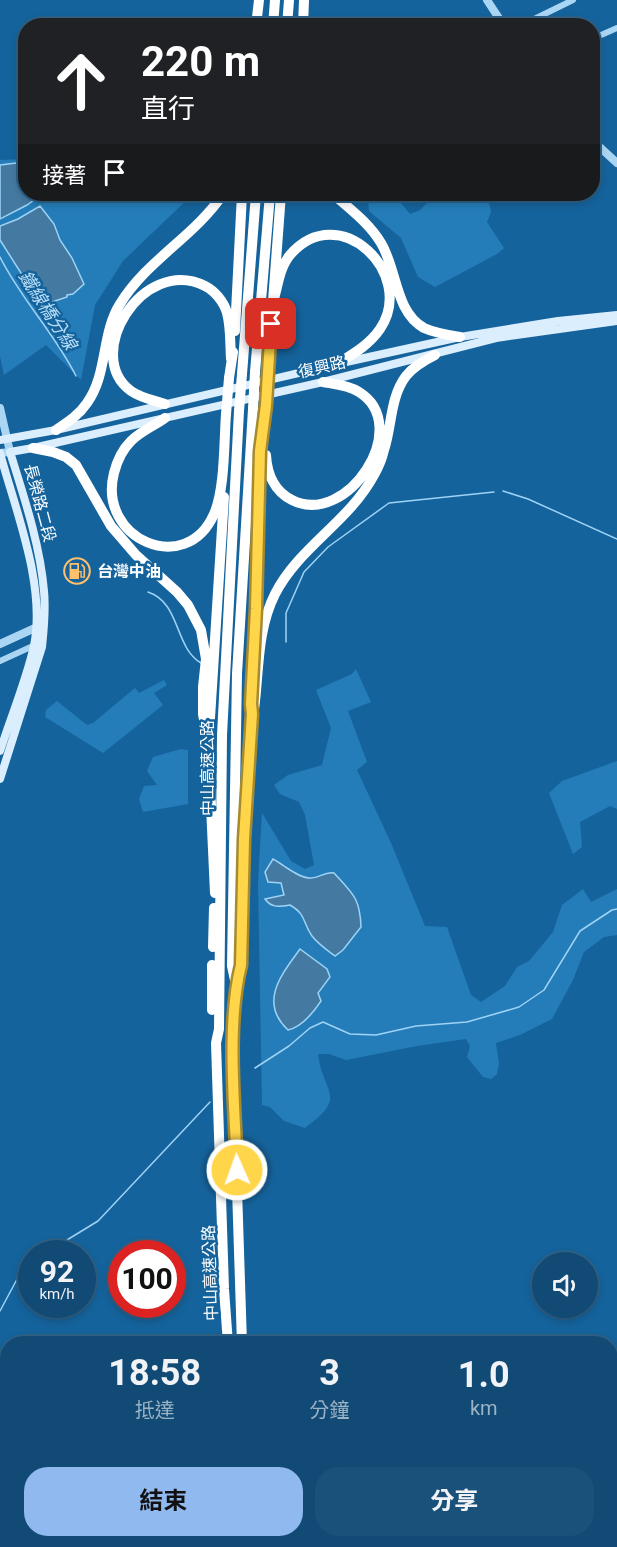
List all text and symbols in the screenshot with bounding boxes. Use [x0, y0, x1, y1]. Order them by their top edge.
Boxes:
text: 220 m [141, 37, 260, 86]
icon: ahead [42, 42, 120, 120]
text: 直行 [141, 93, 195, 125]
icon: arrive [98, 156, 131, 189]
text: 接著 [42, 163, 86, 188]
water label: 鐵線橋分線 [15, 267, 82, 355]
pin [245, 298, 296, 349]
icon: arrive [254, 307, 287, 340]
street label: 復興路 [296, 352, 348, 382]
street label: 長榮路二段 [20, 462, 60, 544]
fuel station icon: 台灣中油 [62, 556, 92, 586]
place label: 台灣中油 [97, 562, 161, 581]
street label: 中山高速公路 [198, 720, 217, 816]
position arrow [205, 1138, 269, 1202]
street label: 中山高速公路 [199, 1225, 221, 1321]
speed limit sign: 100 [108, 1240, 186, 1318]
map controls [532, 1252, 598, 1318]
button: sound [532, 1252, 598, 1318]
text: 92 [40, 1254, 74, 1289]
text: km/h [39, 1285, 75, 1303]
text: 18:58 [108, 1352, 201, 1394]
text: 3 [319, 1352, 340, 1394]
text: 1.0 [458, 1354, 510, 1396]
text: km [470, 1396, 498, 1420]
text: 抵達 [135, 1398, 175, 1422]
text: 分鐘 [309, 1398, 349, 1422]
button: 結束 [24, 1467, 303, 1536]
button: 分享 [315, 1467, 594, 1536]

